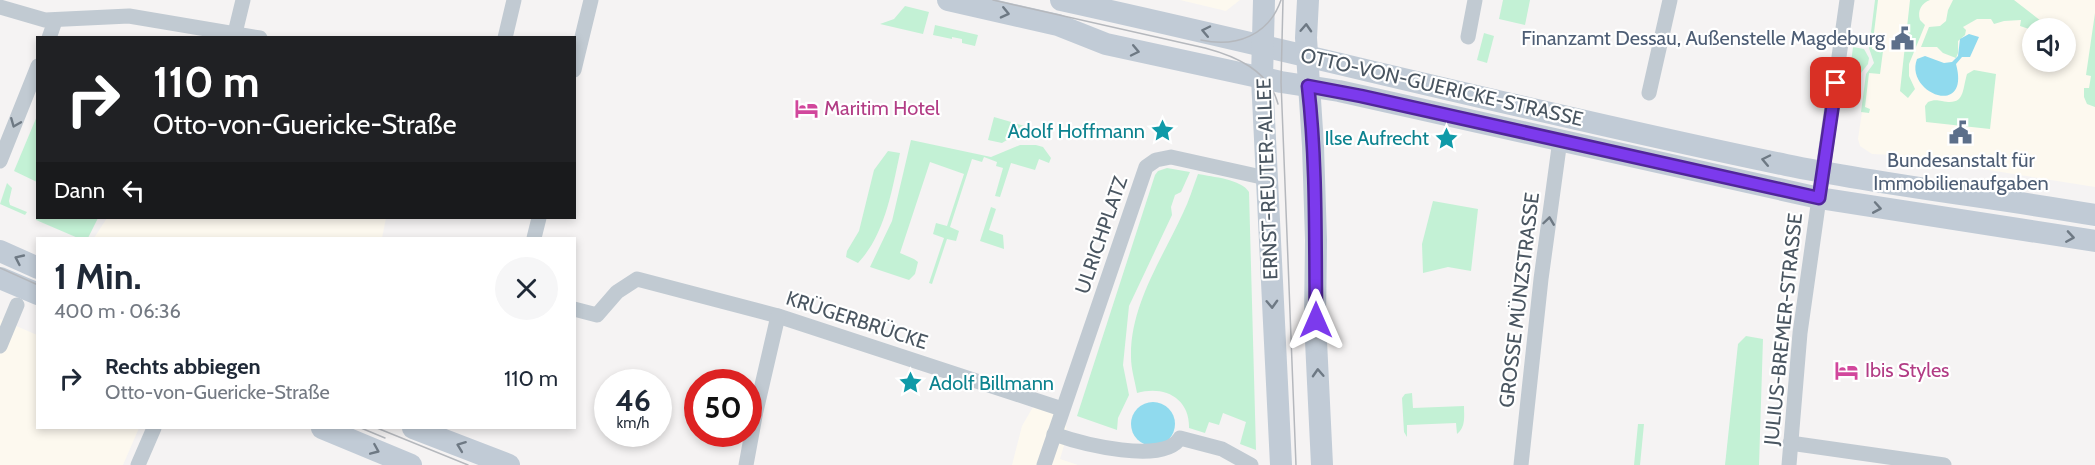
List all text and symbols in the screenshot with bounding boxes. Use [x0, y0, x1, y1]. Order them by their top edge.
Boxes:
one-way arrow [1000, 6, 1010, 19]
map controls [2022, 18, 2076, 72]
button: sound [2022, 18, 2076, 72]
one-way arrow [1300, 23, 1313, 32]
public building icon: Finanzamt Dessau, Außenstelle Magdeburg [1890, 25, 1916, 51]
one-way arrow [1201, 26, 1211, 39]
place label: Finanzamt Dessau, Außenstelle Magdeburg [1521, 26, 1886, 50]
street label: OTTO-VON-GUERICKE-STRASSE [1298, 43, 1586, 131]
one-way arrow [1130, 44, 1140, 57]
text: 110 m [153, 56, 260, 108]
pin [1810, 57, 1861, 108]
icon: right [54, 60, 132, 138]
icon: arrive [1819, 66, 1852, 99]
street label: ERNST-REUTER-ALLEE [1251, 78, 1283, 280]
hotel icon: Maritim Hotel [793, 95, 819, 121]
place label: Maritim Hotel [824, 96, 940, 120]
text: Otto-von-Guericke-Straße [153, 108, 457, 141]
one-way arrow [10, 117, 22, 128]
place icon: Adolf Hoffmann [1150, 118, 1176, 144]
place label: Adolf Hoffmann [1007, 119, 1145, 143]
public building icon: Bundesanstalt für Immobilienaufgaben [1948, 120, 1974, 146]
place icon: Ilse Aufrecht [1434, 125, 1460, 151]
place label: Ilse Aufrecht [1324, 126, 1429, 150]
place label: Bundesanstalt für Immobilienaufgaben [1873, 148, 2049, 195]
one-way arrow [1762, 154, 1772, 167]
street label: ULRICHPLATZ [1070, 173, 1132, 297]
icon: left [117, 174, 150, 207]
text: Dann [54, 177, 105, 204]
street label: GROSSE MÜNZSTRASSE [1494, 191, 1544, 409]
one-way arrow [1871, 201, 1881, 214]
street label: JULIUS-BREMER-STRASSE [1759, 212, 1807, 447]
one-way arrow [1542, 216, 1554, 225]
one-way arrow [2064, 230, 2074, 243]
text: 1 Min. [54, 254, 142, 298]
one-way arrow [14, 255, 25, 267]
button: close [495, 257, 558, 320]
street label: KRÜGERBRÜCKE [783, 286, 931, 354]
position arrow [1284, 288, 1348, 352]
text: 400 m · 06:36 [54, 299, 181, 323]
one-way arrow [1266, 300, 1279, 309]
text: Rechts abbiegen [105, 353, 261, 380]
hotel icon: Ibis Styles [1834, 357, 1860, 383]
place label: Ibis Styles [1865, 358, 1949, 382]
icon: right [54, 362, 87, 395]
text: 110 m [504, 365, 558, 392]
speed limit sign: 50 [684, 369, 762, 447]
one-way arrow [1311, 369, 1324, 378]
place icon: Adolf Billmann [898, 370, 924, 396]
place label: Adolf Billmann [929, 371, 1054, 395]
text: Otto-von-Guericke-Straße [105, 380, 330, 404]
text: 46 [615, 382, 651, 419]
text: km/h [617, 414, 649, 432]
one-way arrow [456, 441, 467, 453]
one-way arrow [369, 443, 380, 455]

